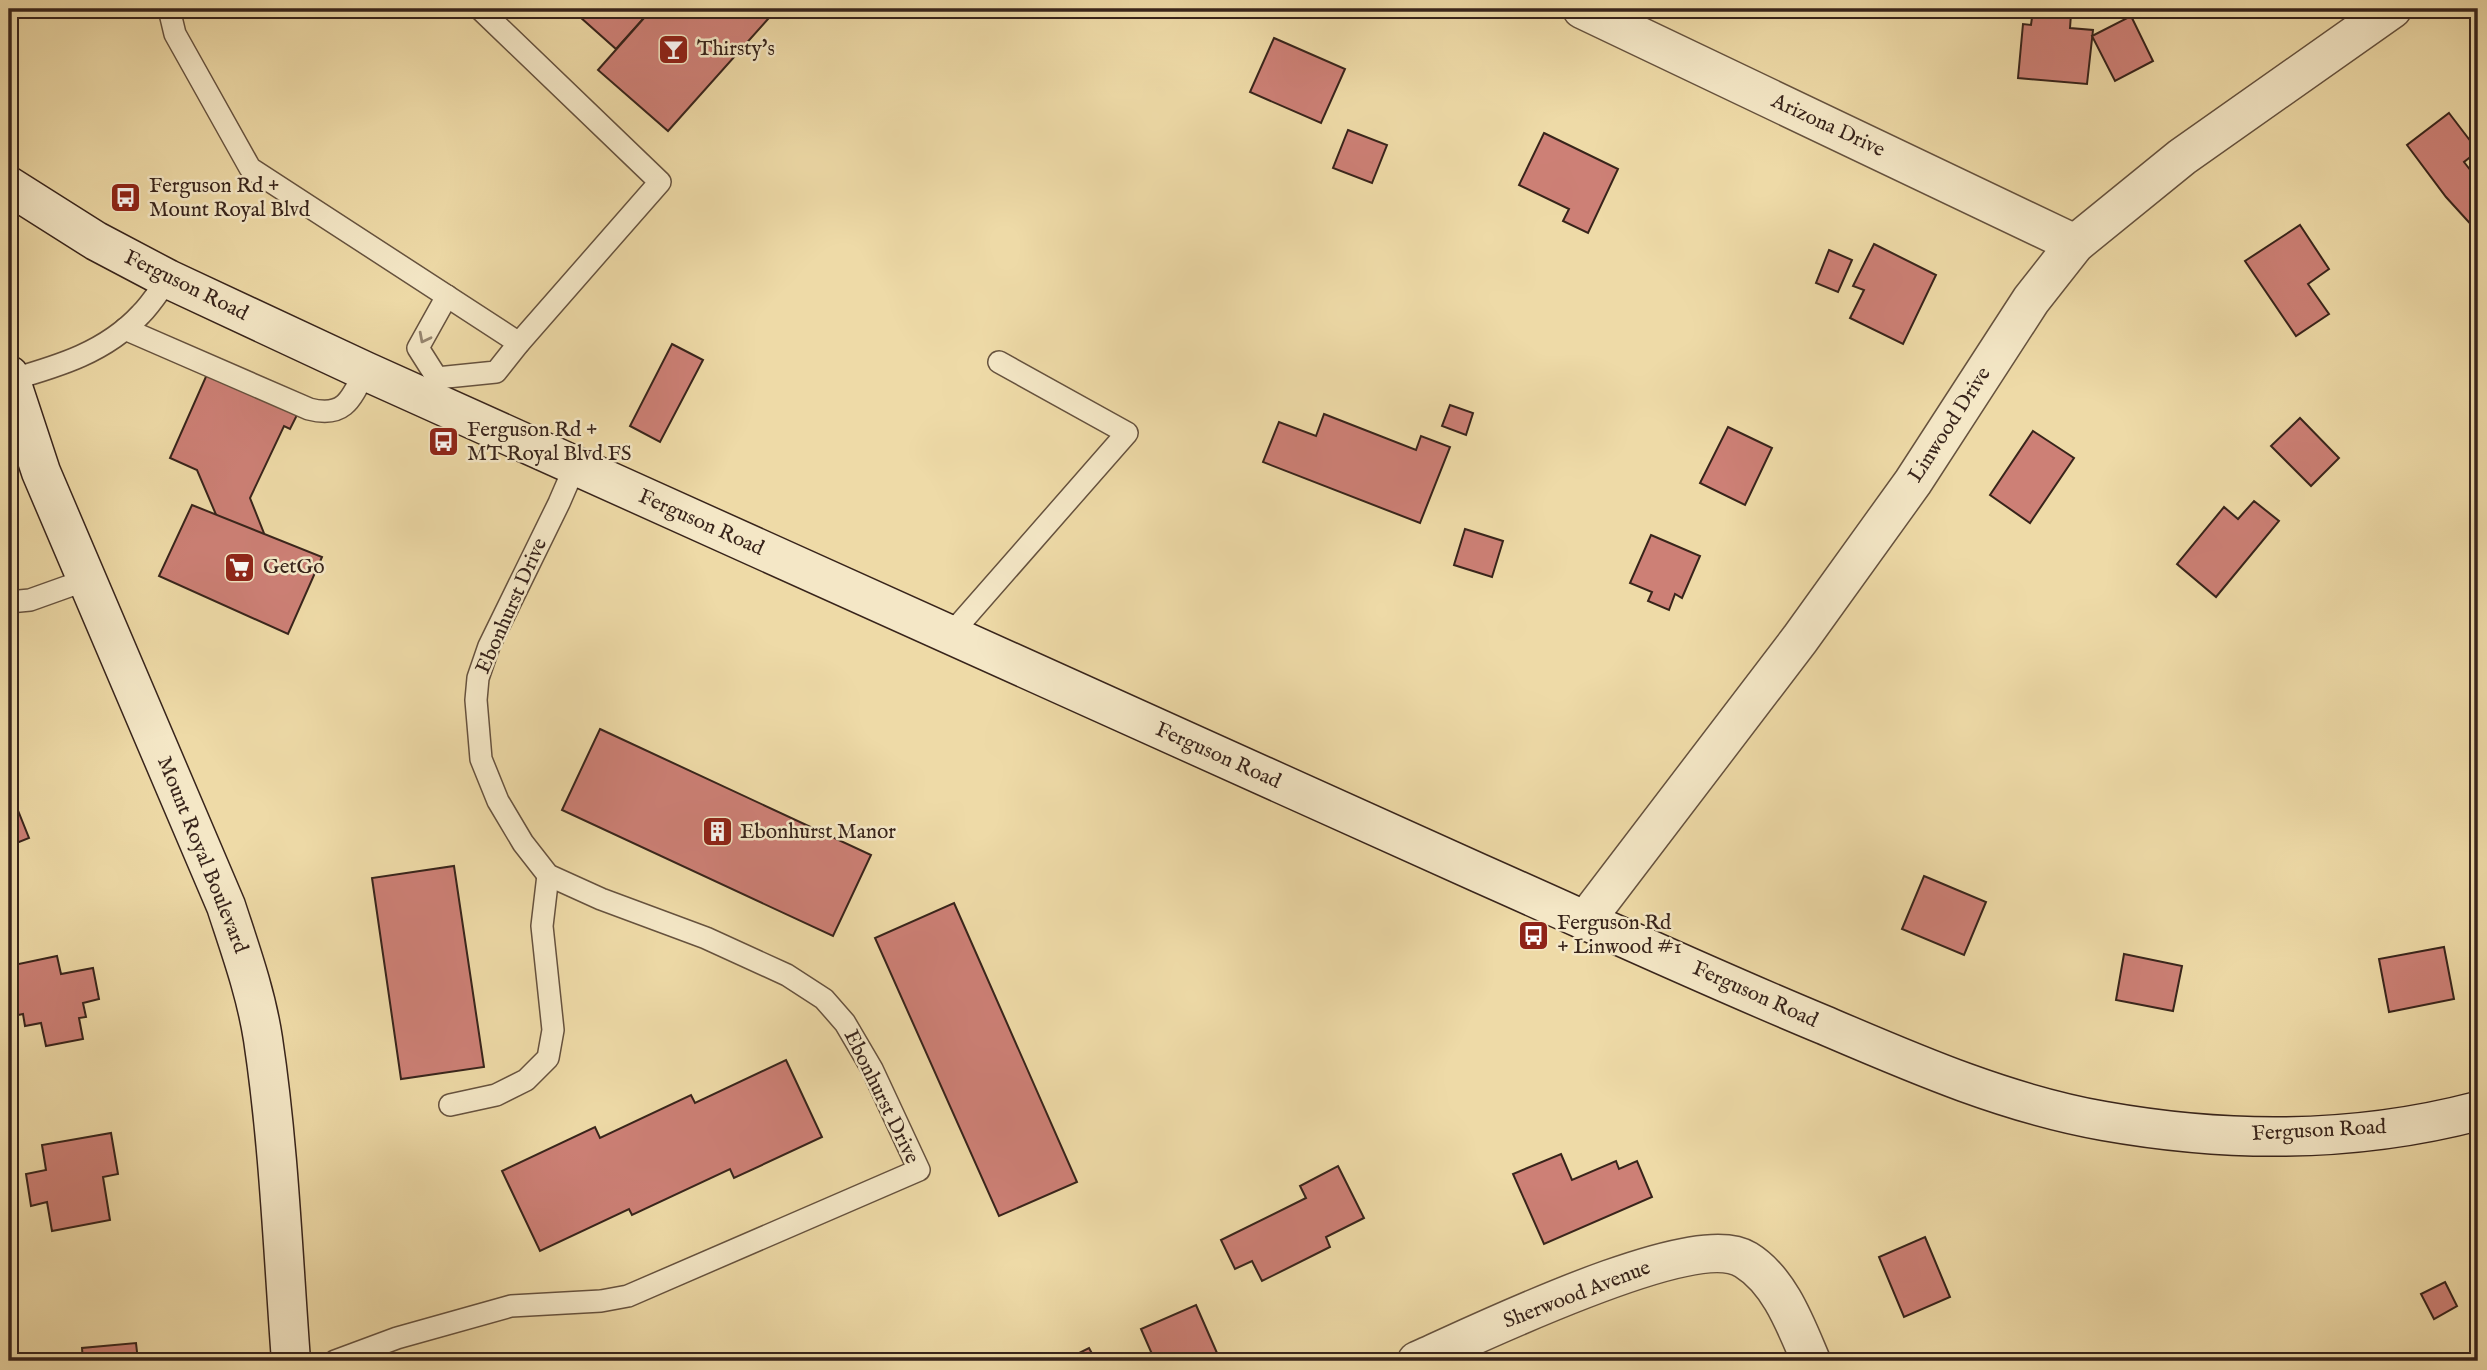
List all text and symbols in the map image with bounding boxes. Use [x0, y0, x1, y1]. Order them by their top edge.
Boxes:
bar icon: Thirsty's [657, 32, 691, 66]
place label: Thirsty's [697, 36, 775, 63]
street label: Arizona Drive [1766, 88, 1889, 164]
place label: Ferguson Rd + Mount Royal Blvd [149, 173, 311, 224]
bus stop icon: Ferguson Rd + Mount Royal Blvd [109, 181, 143, 215]
street label: Ferguson Road [120, 244, 253, 328]
one-way arrow [419, 330, 433, 343]
street label: Linwood Drive [1903, 362, 1998, 488]
place label: Ferguson Rd + MT Royal Blvd FS [467, 417, 632, 468]
bus stop icon: Ferguson Rd + MT Royal Blvd FS [427, 425, 461, 459]
street label: Ferguson Road [634, 483, 769, 563]
street label: Ebonhurst Drive [470, 534, 554, 678]
supermarket icon: GetGo [223, 550, 257, 584]
place label: GetGo [263, 554, 325, 581]
street label: Ferguson Road [1151, 716, 1286, 796]
street label: Mount Royal Boulevard [150, 753, 254, 958]
building icon: Ebonhurst Manor [700, 815, 734, 849]
place label: Ebonhurst Manor [740, 819, 896, 846]
place label: Ferguson Rd + Linwood #1 [1557, 910, 1682, 961]
bus stop icon: Ferguson Rd + Linwood #1 [1517, 918, 1551, 952]
street label: Ferguson Road [1688, 955, 1823, 1035]
street label: Ebonhurst Drive [837, 1025, 925, 1169]
street label: Ferguson Road [2251, 1114, 2388, 1148]
street label: Sherwood Avenue [1500, 1254, 1655, 1335]

